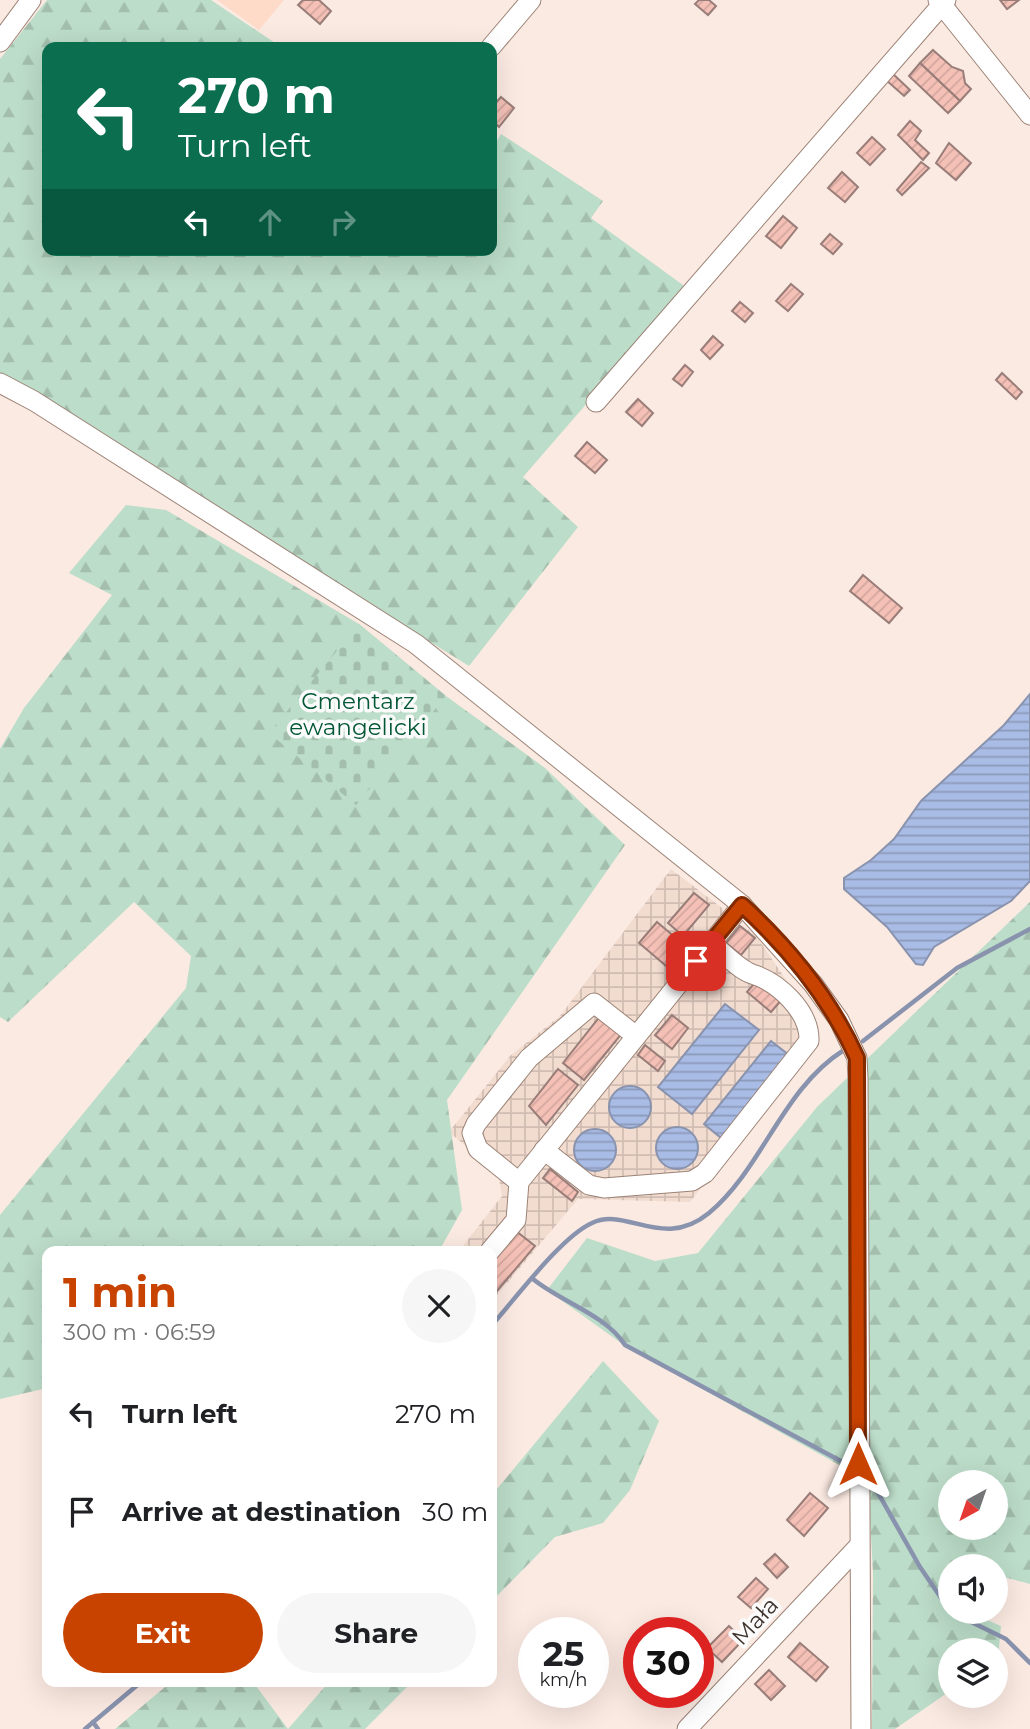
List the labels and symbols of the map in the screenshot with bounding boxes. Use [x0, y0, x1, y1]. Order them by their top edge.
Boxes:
park label: Cmentarz ewangelicki [289, 687, 427, 741]
pin [666, 931, 726, 991]
position arrow [821, 1427, 895, 1501]
north arrow [938, 1470, 1008, 1540]
street label: Mała [726, 1591, 784, 1651]
speed limit sign: 30 [623, 1617, 714, 1708]

